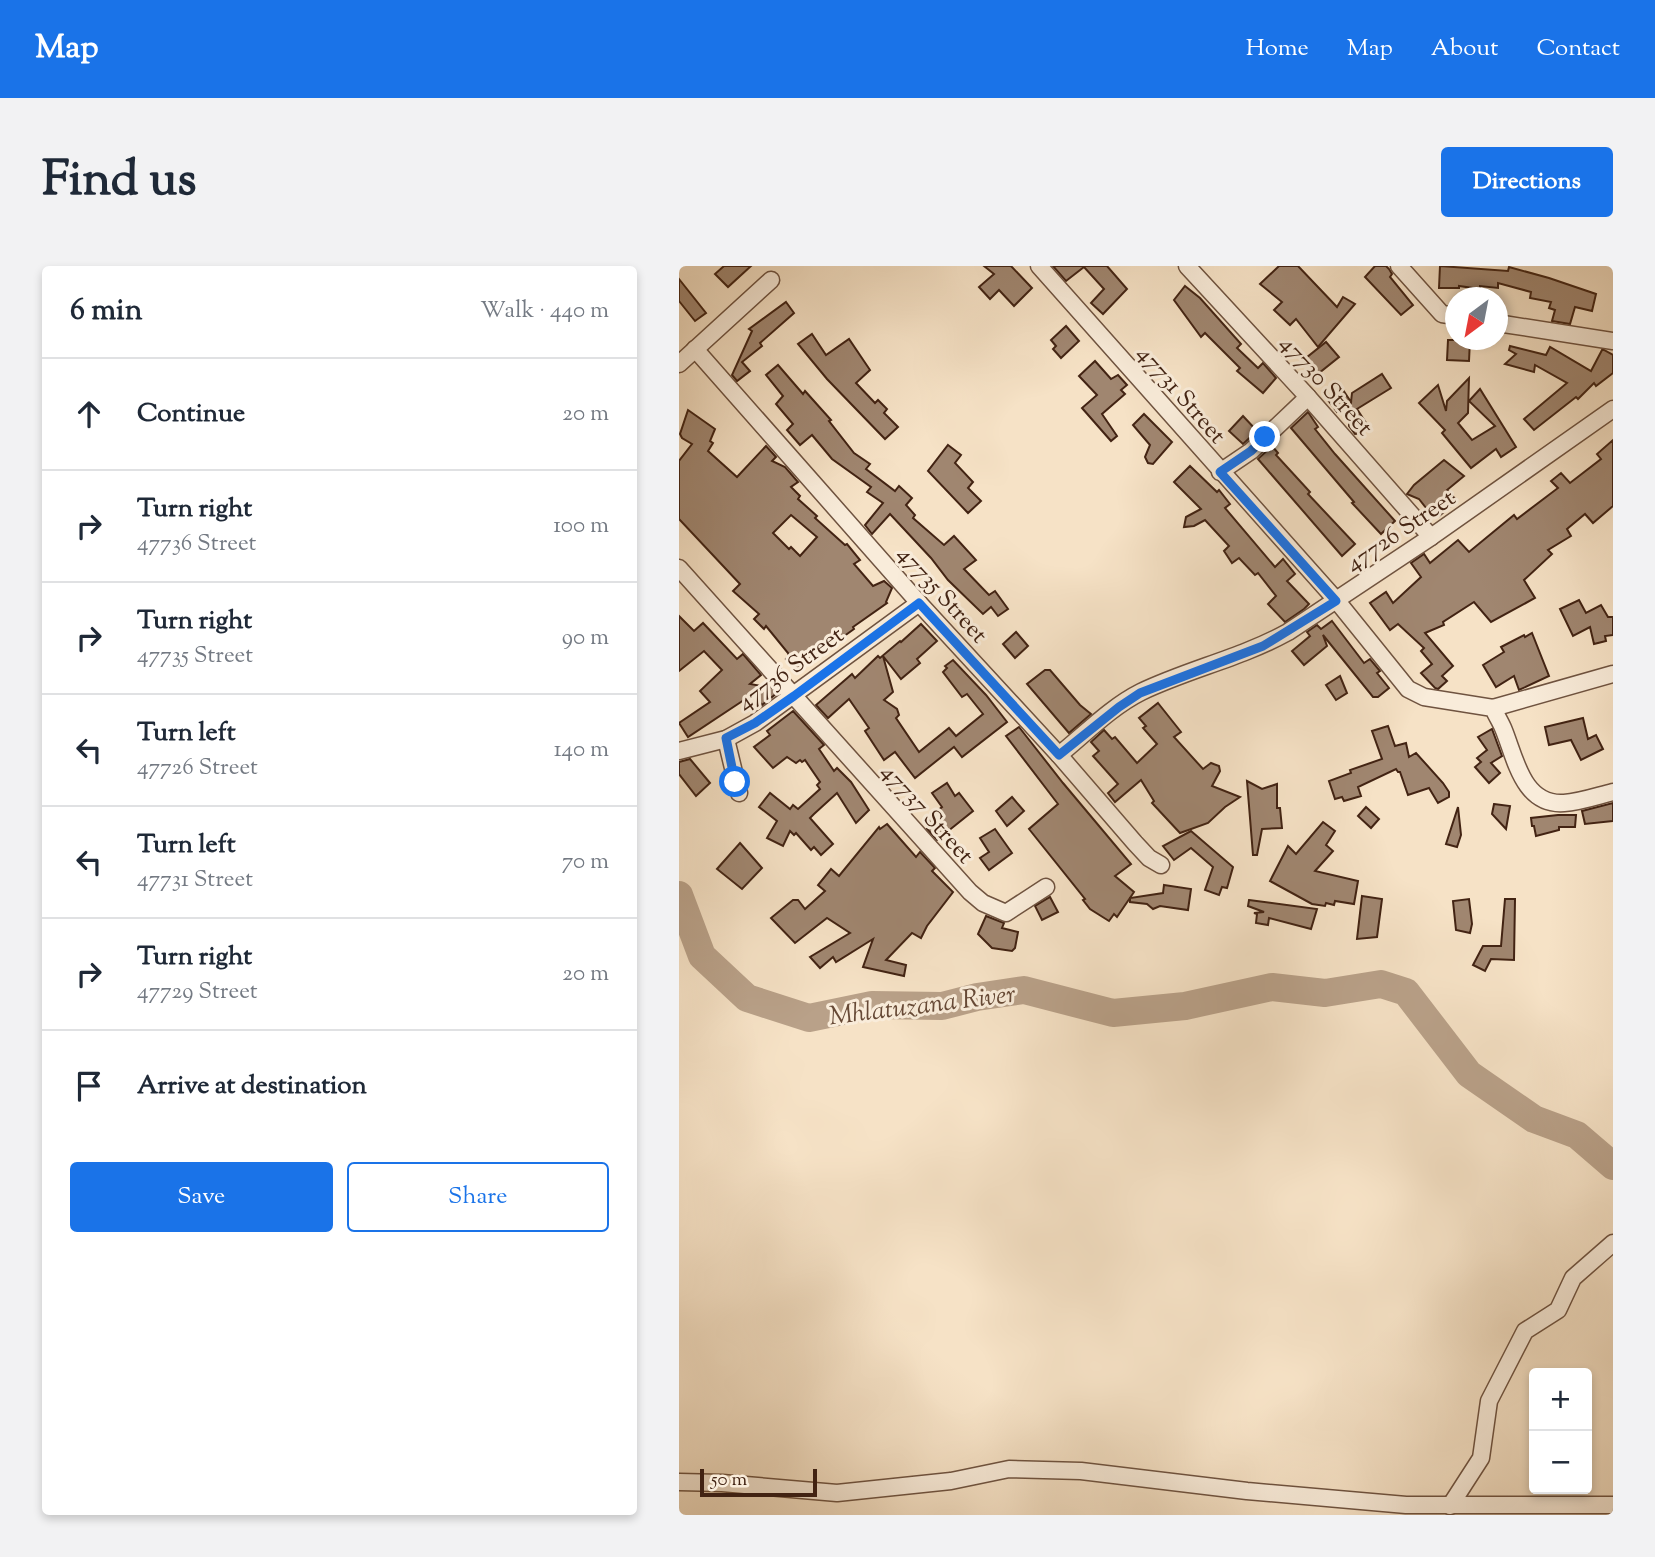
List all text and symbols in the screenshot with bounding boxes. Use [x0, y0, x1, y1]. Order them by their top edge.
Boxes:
text: Map [35, 25, 99, 73]
text: Home [1246, 32, 1309, 66]
text: Map [1347, 32, 1393, 66]
text: About [1431, 32, 1498, 66]
text: Contact [1536, 32, 1620, 66]
text: Find us [42, 147, 196, 217]
button: Directions [1441, 147, 1613, 217]
north arrow [1445, 287, 1508, 350]
text: 6 min [70, 290, 142, 333]
text: Walk · 440 m [480, 295, 609, 328]
street label: 47730 Street [1271, 328, 1380, 444]
street label: 47731 Street [1128, 338, 1233, 452]
icon: ahead [70, 395, 108, 433]
text: Continue [137, 396, 245, 433]
text: 20 m [562, 398, 609, 431]
route end [1249, 421, 1280, 452]
street label: 47726 Street [1339, 482, 1463, 581]
text: Turn right [137, 491, 252, 528]
icon: right [70, 507, 108, 545]
text: 100 m [553, 510, 609, 543]
text: 47736 Street [137, 528, 256, 561]
street label: 47735 Street [888, 539, 995, 652]
text: Turn right [137, 603, 252, 640]
icon: right [70, 619, 108, 657]
street label: 47736 Street [731, 619, 852, 720]
text: 90 m [562, 622, 609, 655]
text: 47735 Street [137, 640, 253, 673]
text: Turn left [137, 715, 236, 752]
icon: left [70, 731, 108, 769]
text: 140 m [554, 734, 609, 767]
text: 47726 Street [137, 752, 258, 785]
street label: 47737 Street [872, 757, 981, 872]
route start [719, 766, 750, 797]
text: Turn left [137, 827, 236, 864]
icon: left [70, 843, 108, 881]
text: 70 m [562, 846, 609, 879]
text: 47731 Street [137, 864, 253, 897]
text: Turn right [137, 939, 252, 976]
icon: right [70, 955, 108, 993]
text: 20 m [562, 958, 609, 991]
text: 47729 Street [137, 976, 258, 1009]
water label: Mhlatuzana River [827, 977, 1018, 1036]
icon: arrive [70, 1067, 108, 1105]
text: Arrive at destination [137, 1068, 367, 1105]
button: Save [70, 1162, 333, 1232]
button: Share [347, 1162, 609, 1232]
map controls [1529, 1368, 1592, 1494]
button: + [1529, 1368, 1592, 1431]
button: − [1529, 1431, 1592, 1494]
scale bar [700, 1466, 817, 1498]
text: 50 m [711, 1467, 747, 1494]

